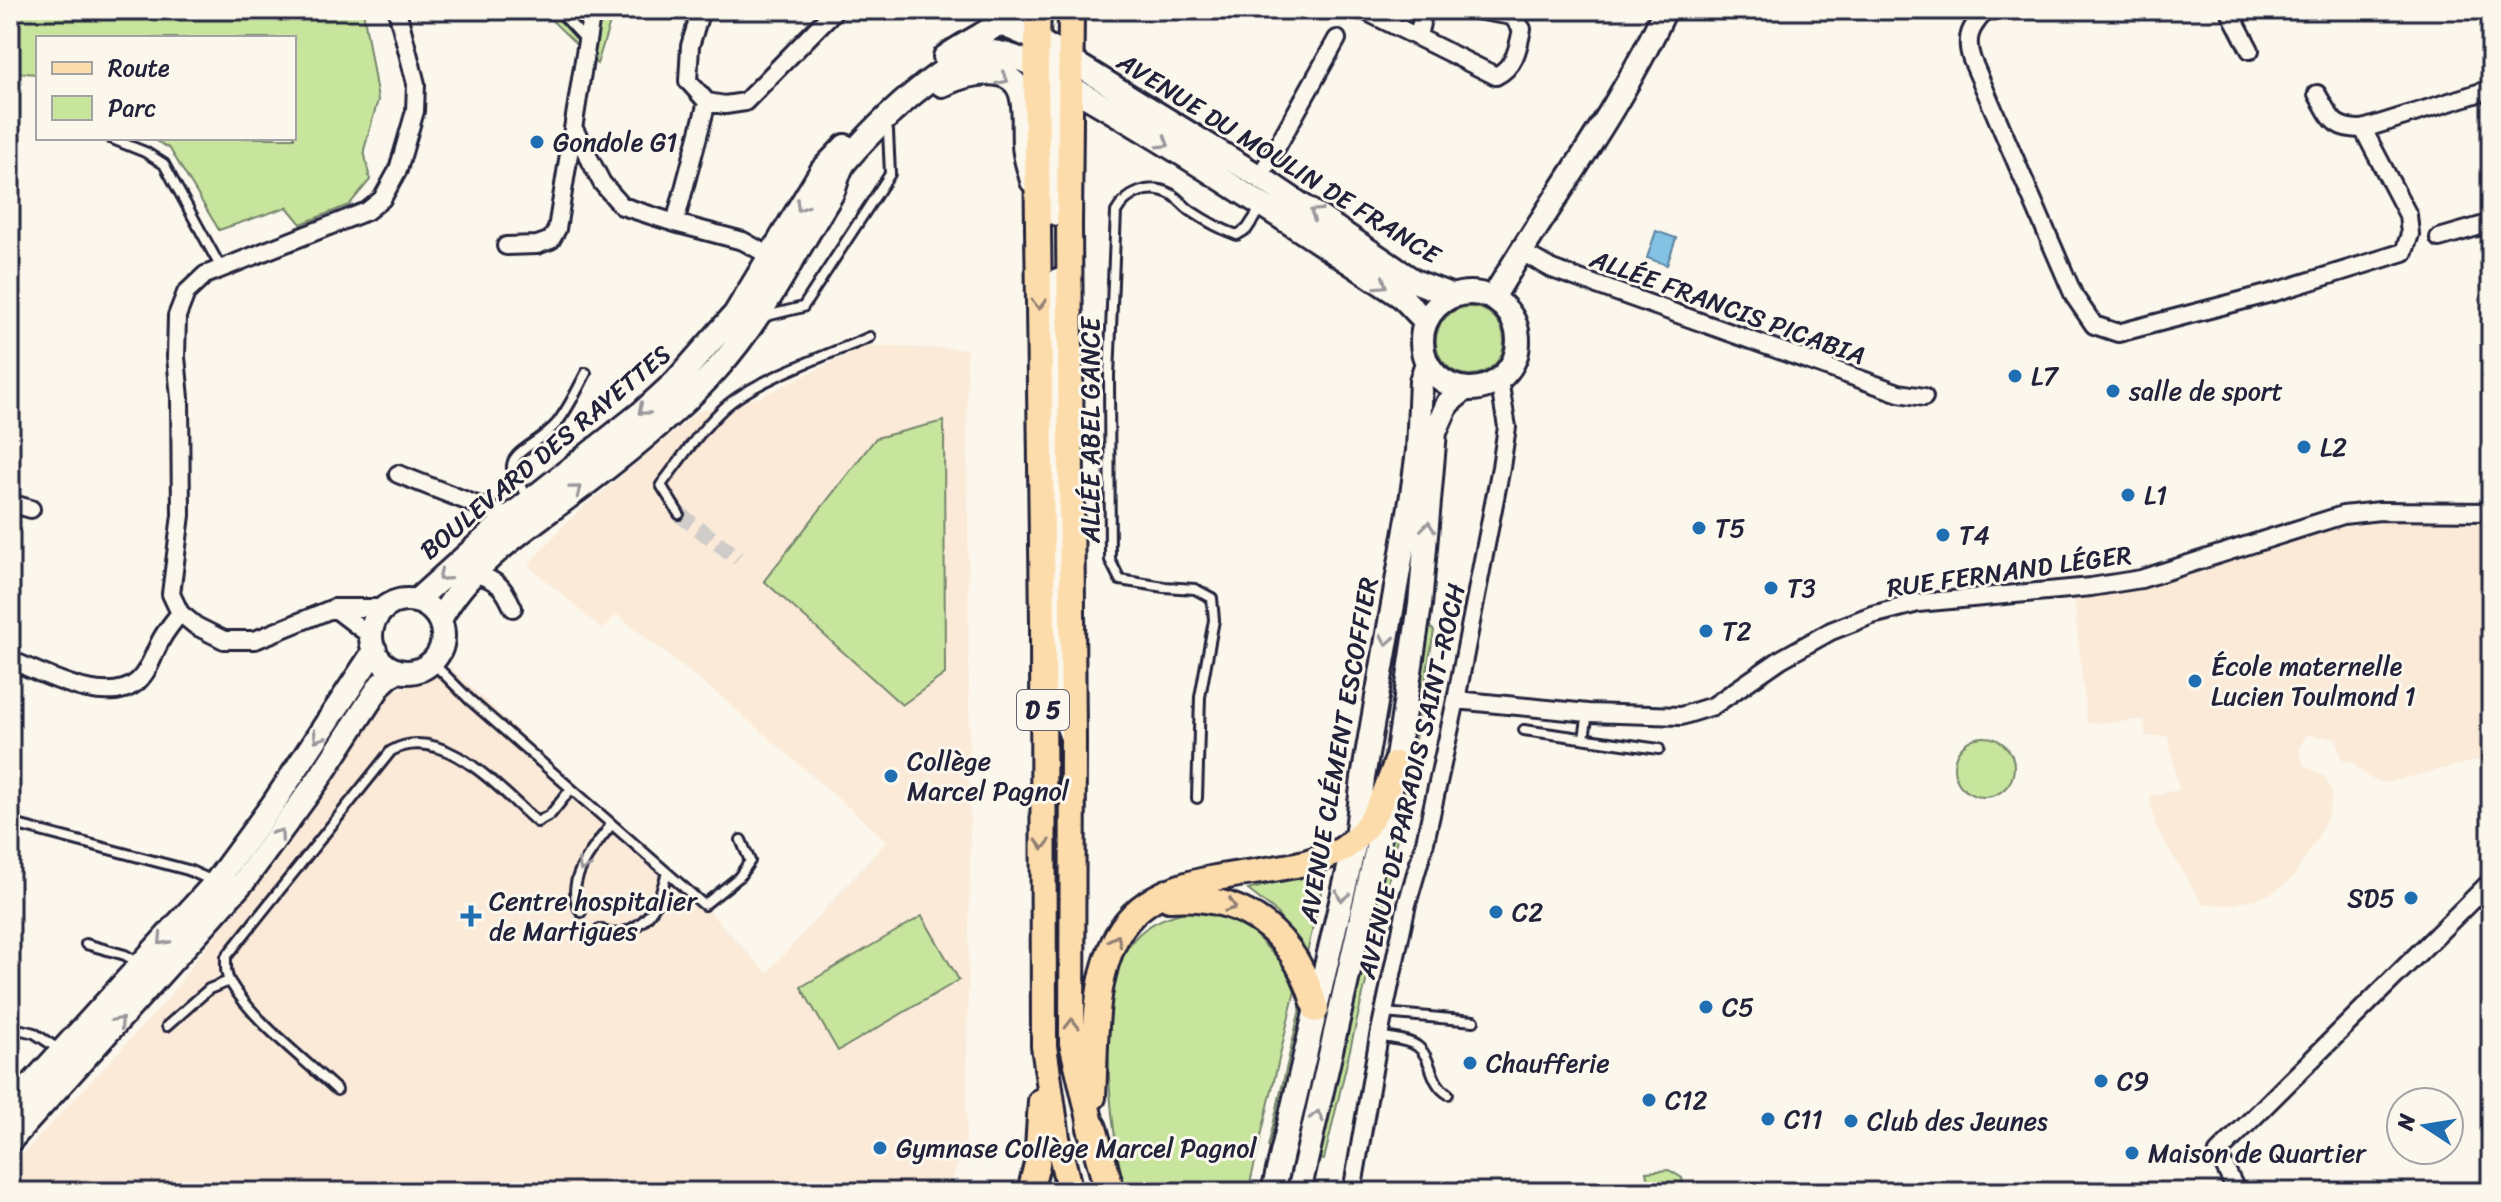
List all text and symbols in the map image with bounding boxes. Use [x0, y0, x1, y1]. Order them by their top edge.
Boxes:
legend [36, 36, 296, 140]
street label: AVENUE DU MOULIN DE FRANCE [1107, 39, 1451, 278]
text: Route [108, 47, 170, 89]
one-way arrow [995, 69, 1009, 85]
text: Parc [108, 87, 156, 129]
place label: Gondole G1 [553, 119, 677, 165]
marker: Gondole G1 [528, 133, 546, 151]
one-way arrow [1155, 133, 1170, 149]
one-way arrow [795, 197, 810, 212]
one-way arrow [1309, 207, 1324, 222]
street label: ALLÉE FRANCIS PICABIA [1583, 235, 1872, 378]
one-way arrow [1374, 274, 1388, 289]
one-way arrow [1030, 298, 1048, 311]
street label: ALLÉE ABEL GANCE [1067, 316, 1113, 544]
street label: BOULEVARD DES RAYETTES [409, 332, 681, 572]
place label: L7 [2031, 353, 2060, 399]
marker: L7 [2006, 367, 2024, 385]
place label: salle de sport [2128, 368, 2283, 414]
marker: salle de sport [2104, 382, 2122, 400]
one-way arrow [638, 400, 652, 415]
place label: L2 [2320, 424, 2347, 470]
marker: L2 [2295, 438, 2313, 456]
place label: L1 [2144, 472, 2167, 518]
one-way arrow [567, 486, 582, 500]
marker: L1 [2119, 486, 2137, 504]
place label: T5 [1715, 505, 1745, 551]
place label: T4 [1959, 512, 1990, 558]
marker: T5 [1690, 519, 1708, 537]
one-way arrow [1419, 520, 1436, 533]
marker: T4 [1934, 526, 1952, 544]
street label: RUE FERNAND LÉGER [1884, 531, 2134, 611]
place label: T3 [1787, 565, 1816, 611]
one-way arrow [437, 566, 452, 580]
street label: AVENUE CLÉMENT ESCOFFIER [1285, 573, 1391, 928]
street label: AVENUE DE PARADIS SAINT-ROCH [1343, 578, 1479, 984]
marker: T3 [1762, 579, 1780, 597]
place label: T2 [1722, 608, 1751, 654]
marker: T2 [1697, 622, 1715, 640]
one-way arrow [1379, 633, 1396, 647]
place label: École maternelle Lucien Toulmond 1 [2211, 643, 2416, 719]
marker: École maternelle Lucien Toulmond 1 [2186, 672, 2204, 690]
road number: D 5 [1017, 690, 1069, 730]
one-way arrow [313, 728, 328, 742]
place label: Collège Marcel Pagnol [907, 738, 1070, 814]
marker: Collège Marcel Pagnol [882, 767, 900, 785]
one-way arrow [269, 828, 283, 843]
one-way arrow [1034, 838, 1052, 851]
one-way arrow [578, 858, 593, 872]
place label: SD5 [2347, 875, 2395, 921]
place label: Centre hospitalier de Martigues [489, 878, 698, 954]
one-way arrow [1334, 889, 1351, 902]
place label: C2 [1512, 889, 1543, 935]
marker: SD5 [2402, 889, 2420, 907]
one-way arrow [1223, 896, 1237, 912]
marker: C2 [1487, 903, 1505, 921]
marker: Centre hospitalier de Martigues [460, 905, 482, 927]
one-way arrow [158, 931, 172, 946]
one-way arrow [1106, 934, 1122, 949]
place label: C5 [1722, 984, 1754, 1030]
marker: C5 [1697, 998, 1715, 1016]
one-way arrow [109, 1016, 124, 1031]
one-way arrow [1063, 1017, 1081, 1030]
place label: Chaufferie [1486, 1040, 1610, 1086]
marker: Chaufferie [1461, 1054, 1479, 1072]
place label: C9 [2117, 1058, 2149, 1104]
marker: C9 [2092, 1072, 2110, 1090]
place label: C12 [1665, 1077, 1707, 1123]
north arrow [2385, 1086, 2465, 1166]
marker: C12 [1640, 1091, 1658, 1109]
place label: C11 [1784, 1096, 1823, 1142]
place label: Club des Jeunes [1867, 1098, 2048, 1144]
one-way arrow [1307, 1110, 1324, 1123]
marker: C11 [1759, 1110, 1777, 1128]
text: N [2385, 1110, 2427, 1134]
marker: Club des Jeunes [1842, 1112, 1860, 1130]
place label: Gymnase Collège Marcel Pagnol [896, 1125, 1257, 1171]
place label: Maison de Quartier [2148, 1130, 2367, 1176]
marker: Gymnase Collège Marcel Pagnol [871, 1139, 889, 1157]
marker: Maison de Quartier [2123, 1144, 2141, 1162]

